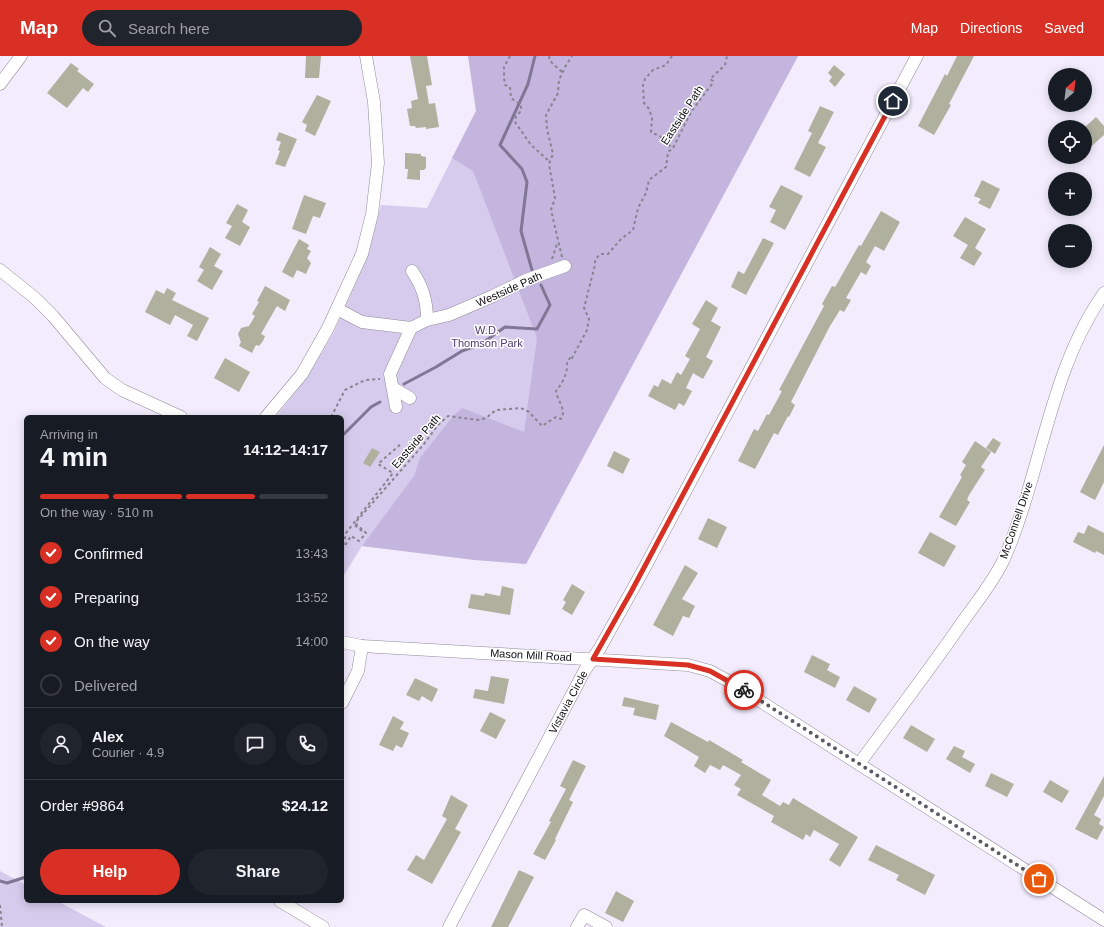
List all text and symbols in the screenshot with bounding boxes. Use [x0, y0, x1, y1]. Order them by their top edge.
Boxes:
search box [82, 10, 362, 46]
text: Map [20, 17, 58, 38]
icon: search [96, 17, 118, 39]
text: Search here [128, 20, 210, 37]
text: Map [911, 20, 938, 36]
text: Directions [960, 20, 1022, 36]
text: Saved [1044, 20, 1084, 36]
north arrow [1048, 68, 1092, 112]
map controls [1048, 68, 1092, 268]
street label: Eastside Path [658, 83, 706, 147]
pin [876, 84, 910, 118]
icon: home [882, 90, 904, 112]
button: locate [1048, 120, 1092, 164]
button: + [1048, 172, 1092, 216]
button: − [1048, 224, 1092, 268]
street label: Westside Path [474, 269, 544, 309]
park label: W.D. Thomson Park [451, 324, 523, 349]
street label: Eastside Path [389, 411, 443, 471]
text: Arriving in [40, 427, 98, 442]
text: 14:12–14:17 [243, 441, 328, 458]
text: 4 min [40, 442, 108, 472]
street label: McConnell Drive [997, 480, 1035, 560]
text: On the way · 510 m [40, 505, 153, 520]
icon: check [40, 542, 62, 564]
text: Confirmed [74, 545, 143, 562]
text: 13:43 [295, 546, 328, 561]
icon: check [40, 586, 62, 608]
text: Preparing [74, 589, 139, 606]
text: 13:52 [295, 590, 328, 605]
icon: check [40, 630, 62, 652]
text: On the way [74, 633, 150, 650]
text: 14:00 [295, 634, 328, 649]
street label: Mason Mill Road [490, 647, 572, 663]
street label: Vistavia Circle [546, 669, 590, 735]
courier [724, 670, 764, 710]
text: Delivered [74, 677, 137, 694]
icon: bike [733, 679, 755, 701]
button: person [40, 723, 82, 765]
button: chat [234, 723, 276, 765]
button: phone [286, 723, 328, 765]
text: Alex [92, 728, 124, 745]
text: Courier · 4.9 [92, 745, 164, 760]
text: Order #9864 [40, 797, 124, 814]
text: $24.12 [282, 797, 328, 814]
button: Help [40, 849, 180, 895]
button: Share [188, 849, 328, 895]
pin [1022, 862, 1056, 896]
icon: bag [1028, 868, 1050, 890]

